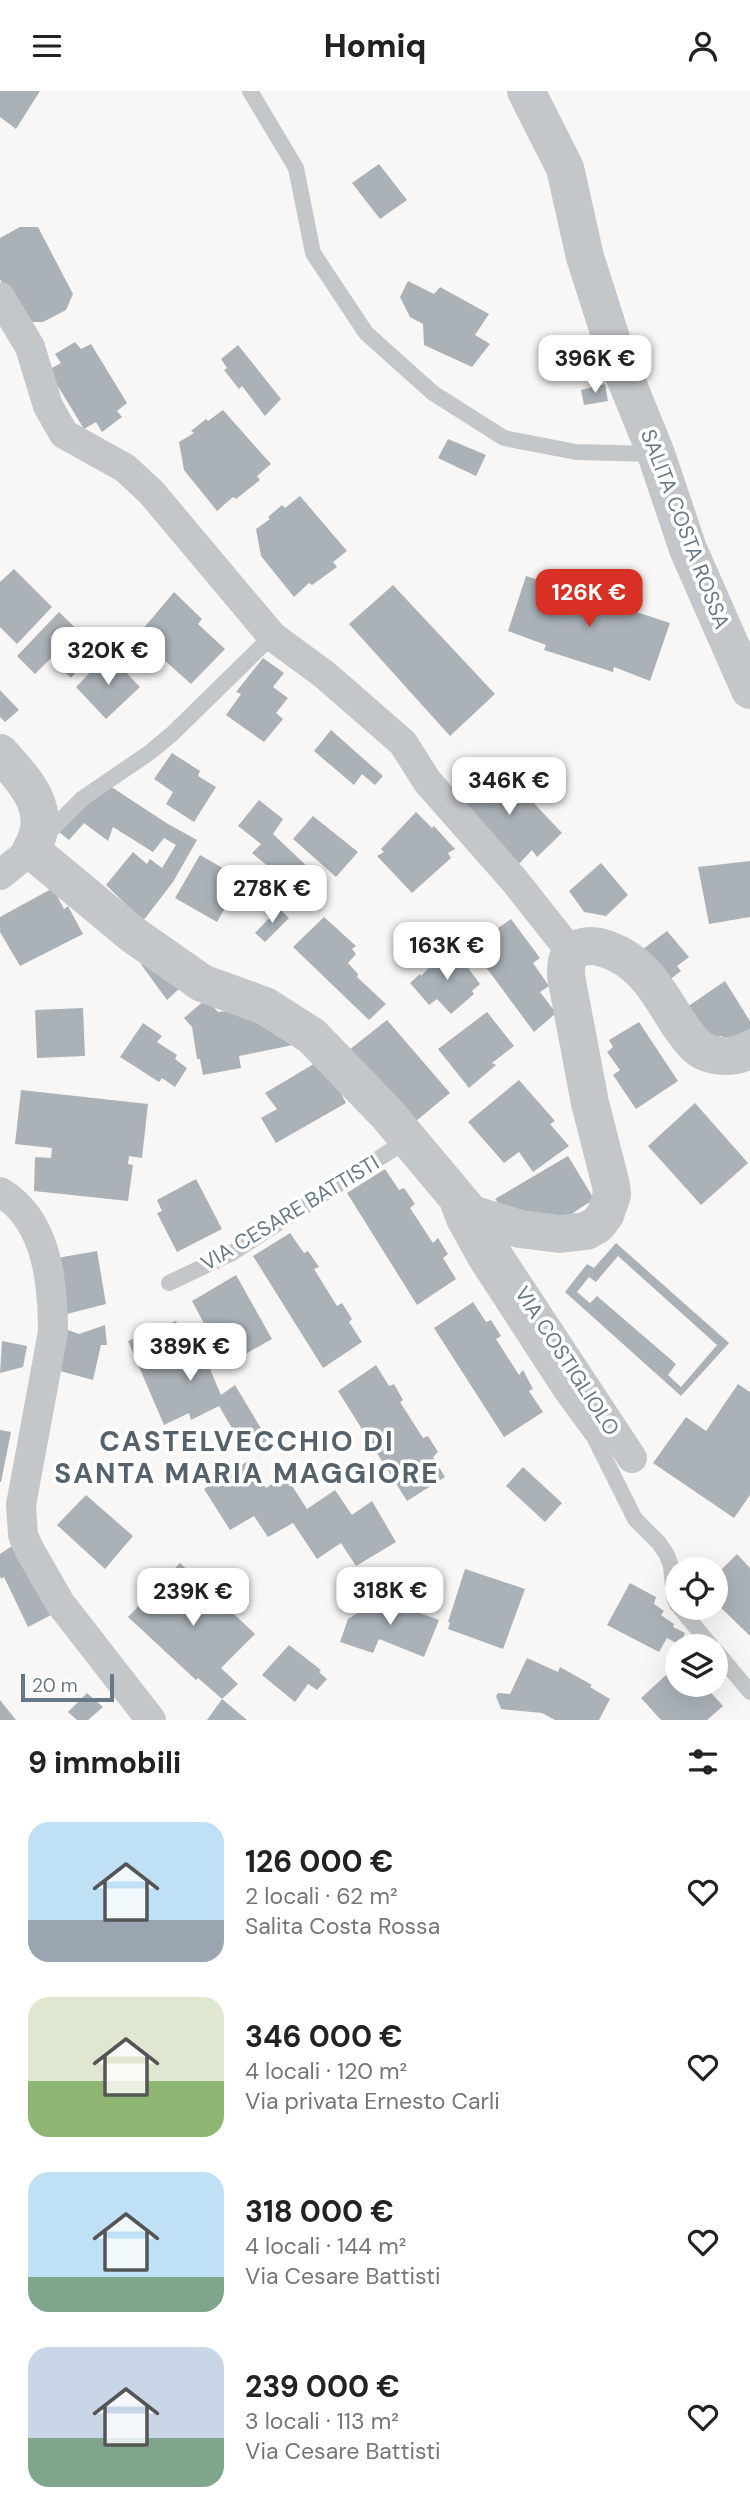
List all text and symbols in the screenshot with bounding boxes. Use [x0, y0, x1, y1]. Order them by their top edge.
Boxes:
text: Homiq [324, 25, 426, 67]
icon: menu [28, 27, 66, 65]
icon: person [684, 27, 722, 65]
pin: 396K € [538, 335, 652, 395]
text: 396K € [554, 343, 636, 373]
street label: SALITA COSTA ROSSA [634, 425, 736, 633]
pin: 126K € [532, 569, 646, 629]
text: 126K € [552, 577, 626, 607]
pin: 320K € [51, 627, 165, 687]
text: 320K € [67, 635, 149, 665]
pin: 346K € [452, 757, 566, 817]
text: 346K € [468, 765, 550, 795]
pin: 278K € [215, 865, 329, 925]
text: 278K € [233, 873, 311, 903]
pin: 163K € [390, 923, 504, 982]
text: 163K € [409, 930, 485, 960]
street label: VIA CESARE BATTISTI [196, 1149, 384, 1277]
street label: VIA COSTIGLIOLO [508, 1281, 626, 1441]
pin: 389K € [133, 1323, 247, 1383]
text: 389K € [149, 1331, 231, 1361]
district label: CASTELVECCHIO DI SANTA MARIA MAGGIORE [54, 1423, 440, 1492]
map controls [665, 1557, 728, 1697]
button: locate [665, 1557, 728, 1620]
pin: 318K € [333, 1567, 447, 1627]
pin: 239K € [136, 1569, 250, 1628]
text: 318K € [352, 1575, 428, 1605]
text: 239K € [153, 1576, 233, 1606]
button: layers [665, 1634, 728, 1697]
scale bar [21, 1671, 114, 1703]
text: 20 m [32, 1673, 78, 1698]
text: 9 immobili [28, 1743, 181, 1782]
icon: filters [684, 1743, 722, 1781]
text: 126 000 € [245, 1842, 393, 1881]
icon: home [84, 1850, 168, 1934]
icon: heart [684, 1873, 722, 1911]
text: 2 locali · 62 m² [245, 1881, 398, 1911]
text: Salita Costa Rossa [245, 1911, 440, 1941]
text: 346 000 € [245, 2017, 403, 2056]
icon: home [84, 2025, 168, 2109]
icon: heart [684, 2048, 722, 2086]
text: 4 locali · 120 m² [245, 2056, 407, 2086]
text: Via privata Ernesto Carli [245, 2086, 500, 2116]
text: 318 000 € [245, 2192, 394, 2231]
icon: home [84, 2200, 168, 2284]
icon: heart [684, 2223, 722, 2261]
text: 4 locali · 144 m² [245, 2231, 406, 2261]
text: Via Cesare Battisti [245, 2261, 441, 2291]
text: 239 000 € [245, 2367, 400, 2406]
icon: home [84, 2375, 168, 2459]
icon: heart [684, 2398, 722, 2436]
text: 3 locali · 113 m² [245, 2406, 399, 2436]
text: Via Cesare Battisti [245, 2436, 441, 2466]

